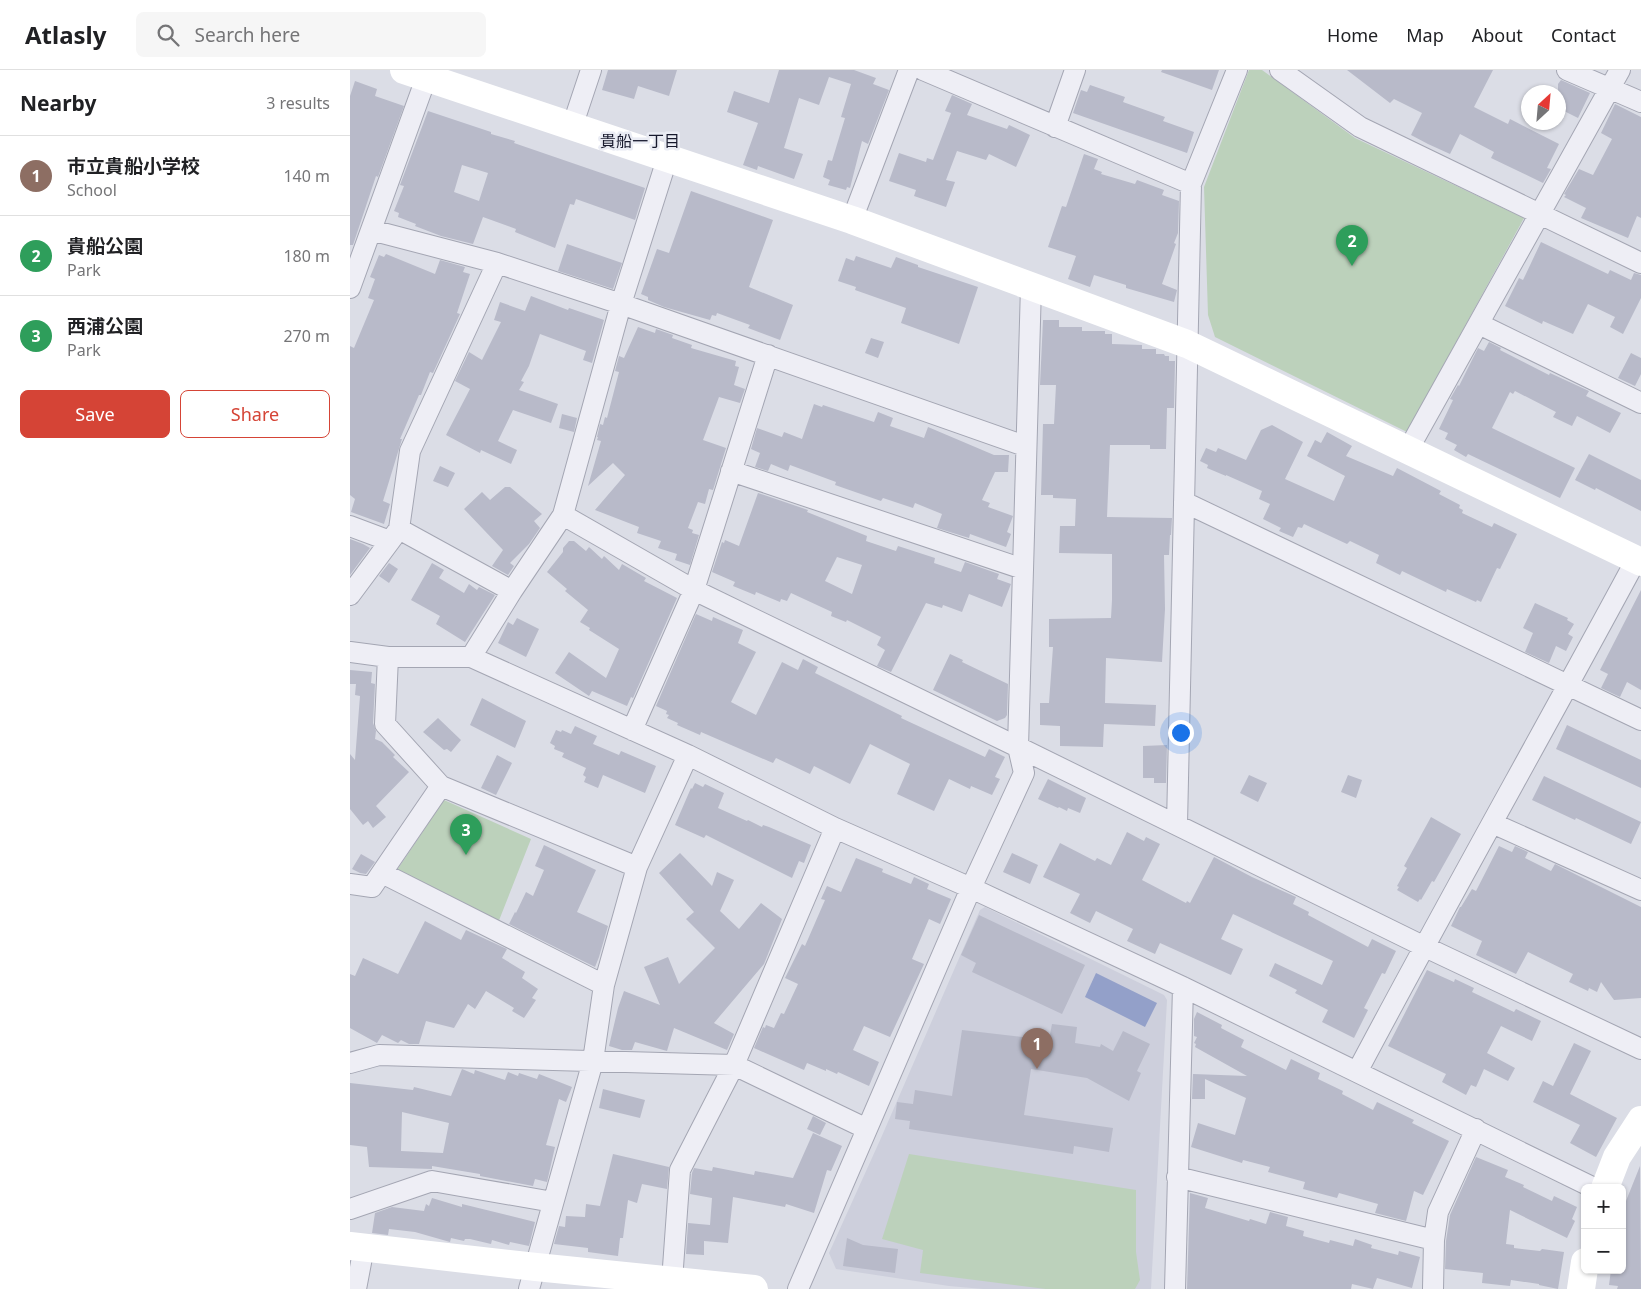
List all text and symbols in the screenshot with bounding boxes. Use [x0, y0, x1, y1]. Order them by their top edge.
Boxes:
search box [136, 12, 486, 57]
text: Atlasly [25, 18, 106, 51]
icon: search [154, 21, 182, 49]
text: Search here [194, 22, 300, 48]
text: Home [1327, 23, 1378, 47]
text: Map [1406, 23, 1444, 47]
text: About [1472, 23, 1523, 47]
text: Contact [1551, 23, 1616, 47]
north arrow [1521, 85, 1566, 130]
text: Nearby [20, 89, 96, 117]
text: 3 results [266, 92, 330, 114]
district label: 貴船一丁目 [600, 130, 680, 152]
text: 市立貴船小学校 [67, 153, 200, 179]
text: 1 [31, 165, 41, 187]
text: 140 m [283, 165, 330, 187]
text: School [67, 179, 117, 201]
pin: 2 [1336, 225, 1368, 266]
text: 貴船公園 [67, 233, 143, 259]
text: 2 [31, 245, 41, 267]
text: 180 m [283, 245, 330, 267]
text: Park [67, 259, 101, 281]
text: 西浦公園 [67, 313, 143, 339]
text: 3 [31, 325, 41, 347]
text: 270 m [283, 325, 330, 347]
text: Park [67, 339, 101, 361]
button: Save [20, 390, 170, 438]
button: Share [180, 390, 330, 438]
your location [1168, 720, 1194, 746]
pin: 3 [450, 814, 482, 855]
pin: 1 [1021, 1028, 1053, 1069]
map controls [1581, 1184, 1626, 1274]
button: + [1581, 1184, 1626, 1229]
button: − [1581, 1229, 1626, 1274]

